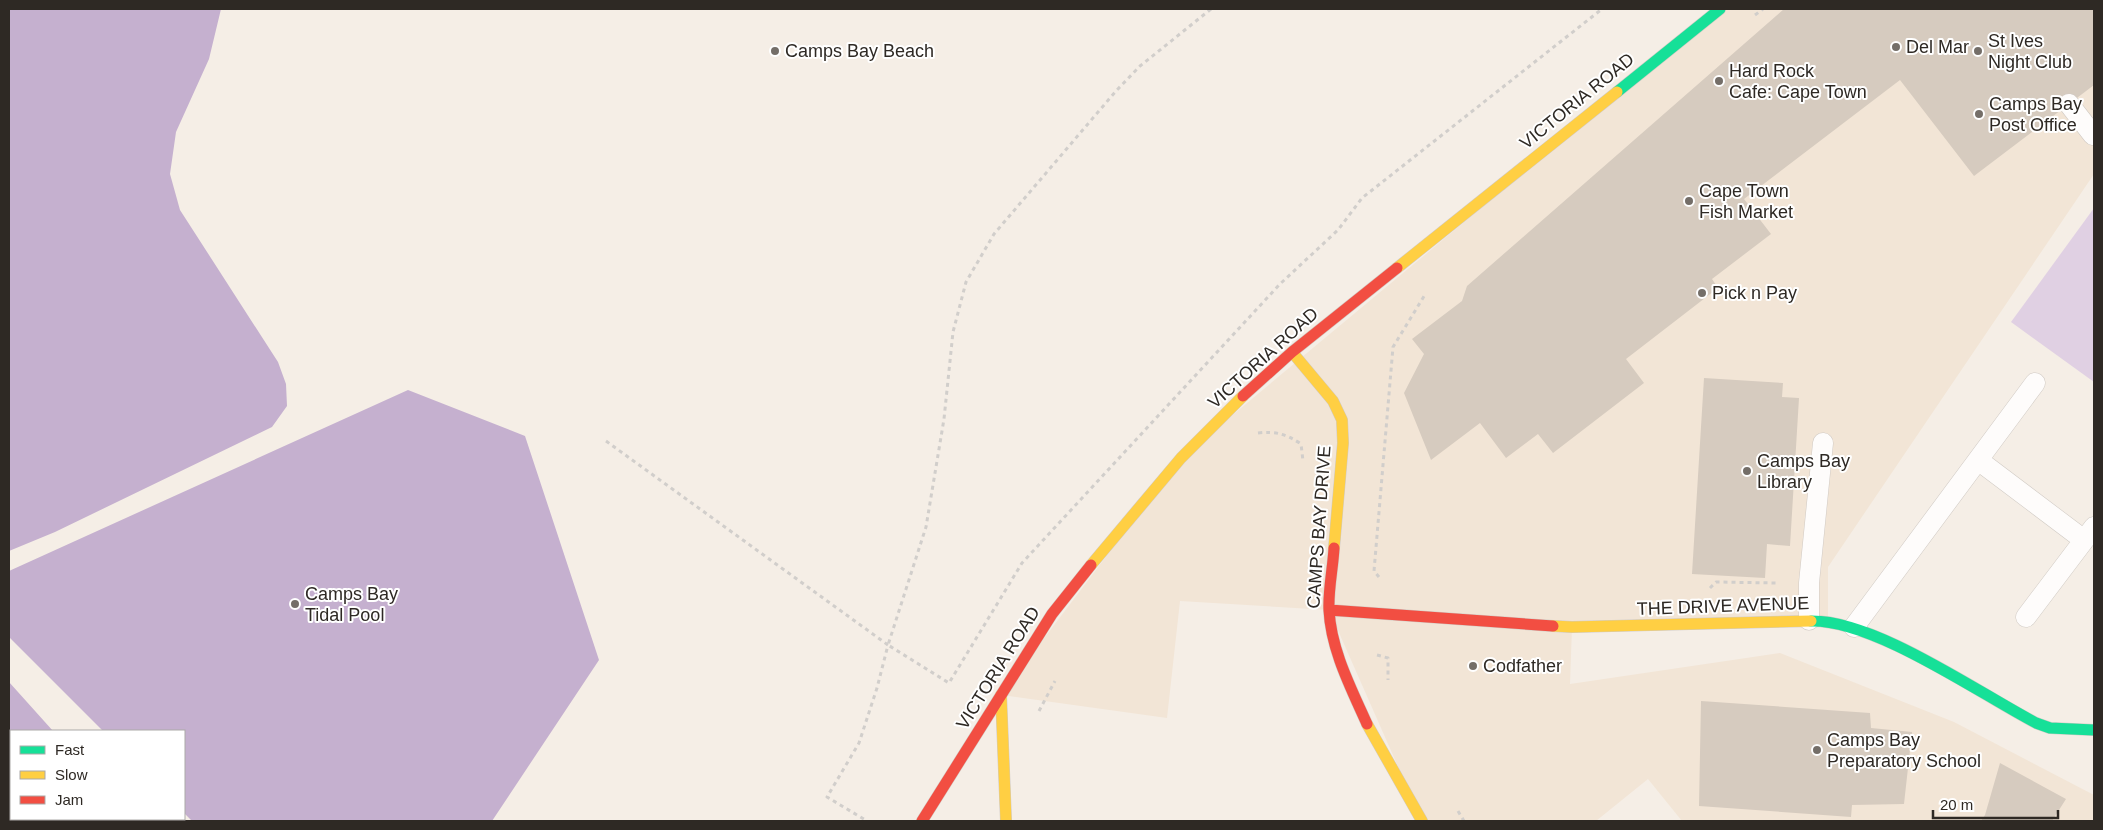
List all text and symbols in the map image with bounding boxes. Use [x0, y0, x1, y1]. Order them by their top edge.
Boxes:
place label: St Ives Night Club [1988, 31, 2072, 72]
place label: Del Mar [1906, 37, 1969, 57]
place label: Camps Bay Beach [785, 41, 934, 61]
marker: Del Mar [1890, 41, 1902, 53]
marker: Camps Bay Beach [769, 45, 781, 57]
marker: St Ives Night Club [1972, 45, 1984, 57]
street label: VICTORIA ROAD [1516, 49, 1638, 153]
place label: Hard Rock Cafe: Cape Town [1729, 61, 1867, 102]
marker: Hard Rock Cafe: Cape Town [1713, 75, 1725, 87]
place label: Camps Bay Post Office [1989, 94, 2082, 135]
marker: Camps Bay Post Office [1973, 108, 1985, 120]
place label: Cape Town Fish Market [1699, 181, 1793, 222]
marker: Cape Town Fish Market [1683, 195, 1695, 207]
place label: Pick n Pay [1712, 283, 1797, 303]
marker: Pick n Pay [1696, 287, 1708, 299]
street label: VICTORIA ROAD [1204, 303, 1322, 413]
street label: CAMPS BAY DRIVE [1303, 445, 1335, 609]
place label: Camps Bay Library [1757, 451, 1850, 492]
marker: Camps Bay Library [1741, 465, 1753, 477]
place label: Camps Bay Tidal Pool [305, 584, 398, 625]
street label: THE DRIVE AVENUE [1636, 593, 1810, 619]
marker: Camps Bay Tidal Pool [289, 598, 301, 610]
street label: VICTORIA ROAD [952, 603, 1044, 733]
place label: Codfather [1483, 656, 1562, 676]
marker: Codfather [1467, 660, 1479, 672]
legend [10, 730, 185, 820]
place label: Camps Bay Preparatory School [1827, 730, 1981, 771]
text: Fast [55, 741, 85, 758]
marker: Camps Bay Preparatory School [1811, 744, 1823, 756]
text: Slow [55, 766, 88, 783]
scale bar [1933, 788, 2058, 820]
text: Jam [55, 791, 83, 808]
text: 20 m [1940, 796, 1973, 813]

